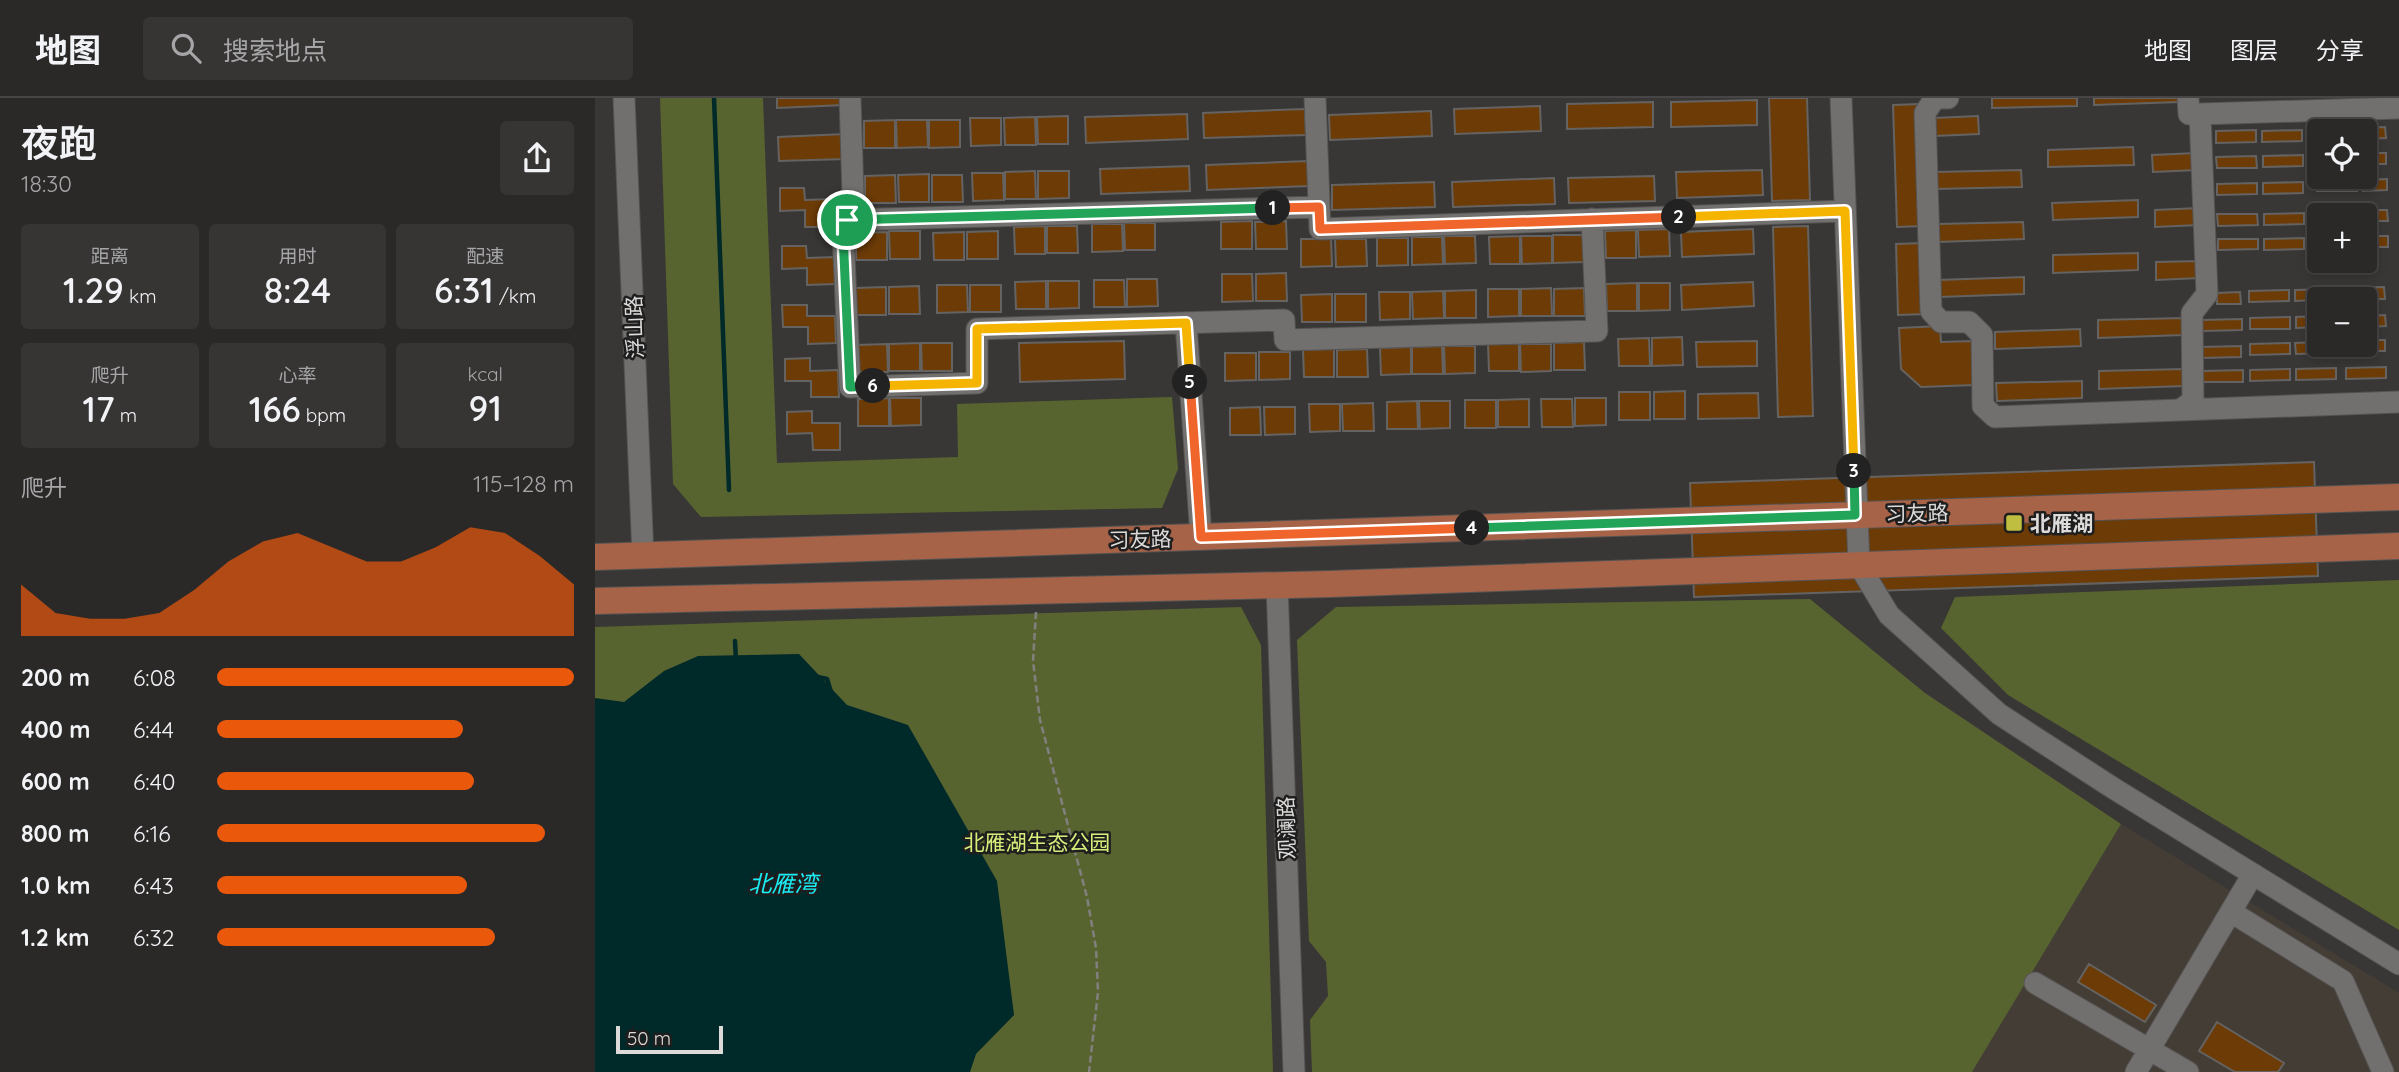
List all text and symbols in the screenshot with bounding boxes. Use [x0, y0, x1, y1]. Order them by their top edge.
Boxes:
search box [143, 17, 633, 80]
text: 地图 [35, 29, 101, 70]
icon: search [167, 29, 205, 67]
text: 搜索地点 [223, 34, 327, 67]
text: 地图 [2144, 35, 2192, 65]
text: 图层 [2230, 35, 2278, 65]
text: 分享 [2316, 35, 2364, 65]
text: 夜跑 [21, 119, 97, 167]
map controls [2307, 119, 2377, 357]
button: locate [2307, 119, 2377, 189]
button: share [500, 121, 574, 195]
text: 18:30 [21, 169, 72, 198]
pin [817, 190, 877, 250]
pin: 1 [1255, 190, 1291, 226]
text: 1 [1269, 195, 1276, 219]
pin: 2 [1661, 200, 1697, 234]
icon: arrive [828, 201, 866, 239]
button: + [2307, 203, 2377, 273]
text: 2 [1673, 204, 1684, 228]
text: 距离 [91, 244, 129, 268]
text: 用时 [278, 244, 317, 268]
text: 配速 [466, 244, 504, 268]
text: 1.29 [63, 268, 124, 312]
text: 8:24 [264, 268, 331, 312]
text: 6:31 [434, 268, 494, 312]
text: km [124, 284, 157, 308]
text: /km [494, 284, 536, 308]
button: − [2307, 287, 2377, 357]
street label: 浮山路 [620, 295, 648, 359]
text: kcal [467, 362, 503, 386]
text: 爬升 [91, 363, 129, 387]
text: 心率 [278, 363, 317, 387]
pin: 5 [1173, 364, 1207, 400]
pin: 6 [855, 368, 891, 404]
text: 5 [1184, 369, 1195, 393]
text: 6 [867, 373, 878, 397]
text: 91 [469, 386, 502, 430]
text: 17 [82, 387, 115, 431]
text: 166 [249, 387, 301, 431]
text: m [115, 403, 137, 427]
text: bpm [301, 403, 346, 427]
pin: 3 [1837, 454, 1871, 488]
text: 3 [1848, 458, 1859, 482]
text: 115–128 m [473, 469, 574, 498]
text: 爬升 [21, 473, 67, 502]
street label: 习友路 [1885, 499, 1949, 527]
pin: 4 [1455, 510, 1489, 546]
place label: 北雁湖 [2030, 510, 2093, 536]
marker: 北雁湖 [2004, 513, 2024, 533]
text: 4 [1466, 515, 1477, 539]
street label: 习友路 [1108, 525, 1172, 553]
text: 200 m [21, 663, 90, 692]
text: 6:08 [133, 663, 176, 692]
text: 400 m [21, 715, 90, 744]
text: 6:44 [133, 715, 174, 744]
text: 600 m [21, 767, 90, 796]
text: 6:40 [133, 767, 175, 796]
street label: 观澜路 [1272, 796, 1300, 860]
text: 800 m [21, 819, 90, 848]
text: 6:16 [133, 819, 171, 848]
park label: 北雁湖生态公园 [964, 829, 1111, 855]
water label: 北雁湾 [749, 869, 822, 898]
text: 1.0 km [21, 871, 91, 900]
text: 6:43 [133, 871, 174, 900]
text: 1.2 km [21, 923, 90, 952]
text: 6:32 [133, 923, 174, 952]
scale bar [616, 1023, 723, 1055]
text: 50 m [627, 1026, 671, 1050]

